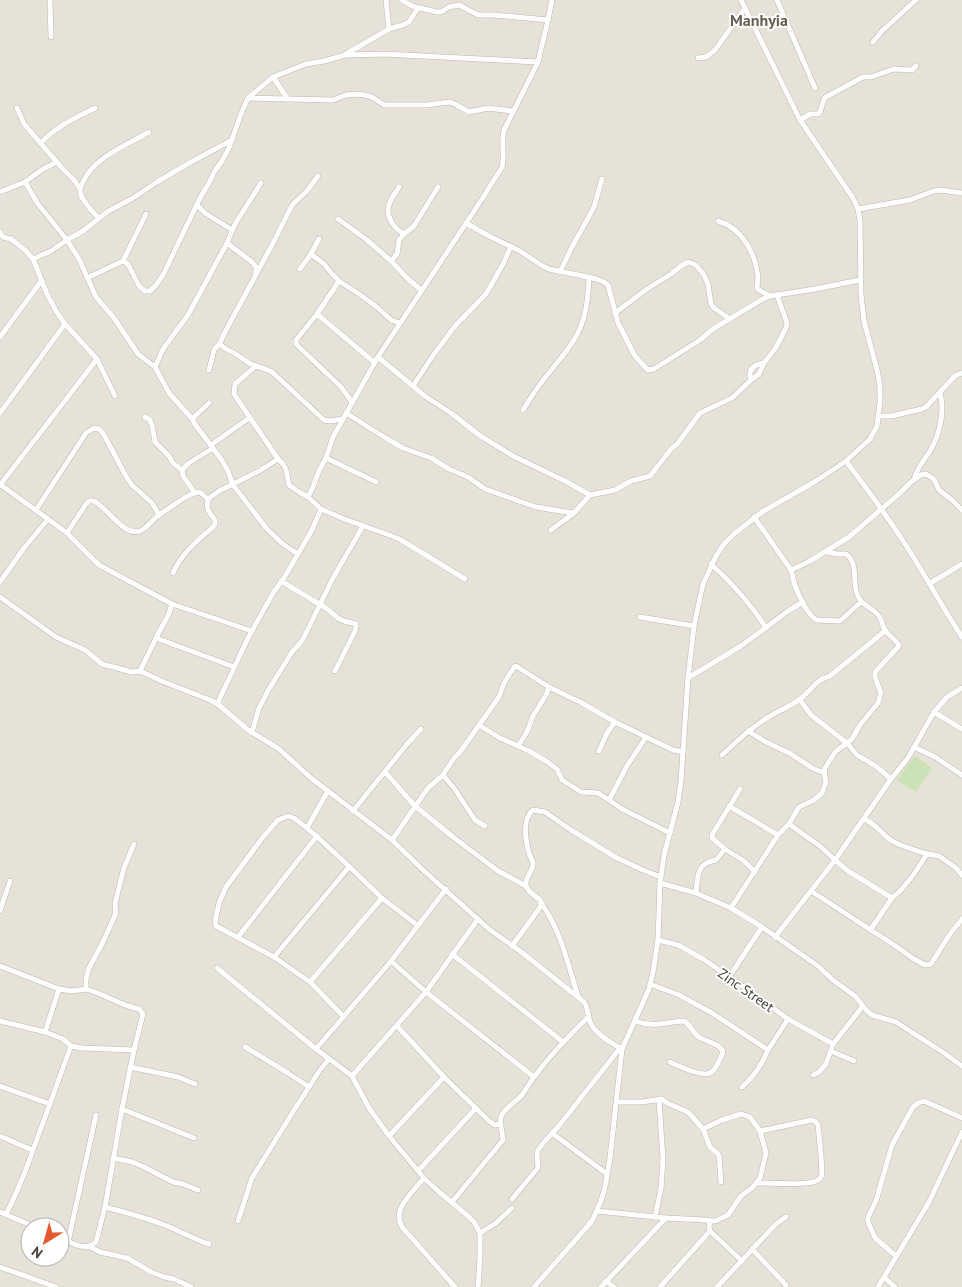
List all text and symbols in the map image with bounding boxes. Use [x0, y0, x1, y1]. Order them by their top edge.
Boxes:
district label: Manhyia [730, 10, 788, 30]
street label: Zinc Street [714, 964, 778, 1016]
north arrow [20, 1217, 70, 1267]
text: N [28, 1242, 46, 1262]

